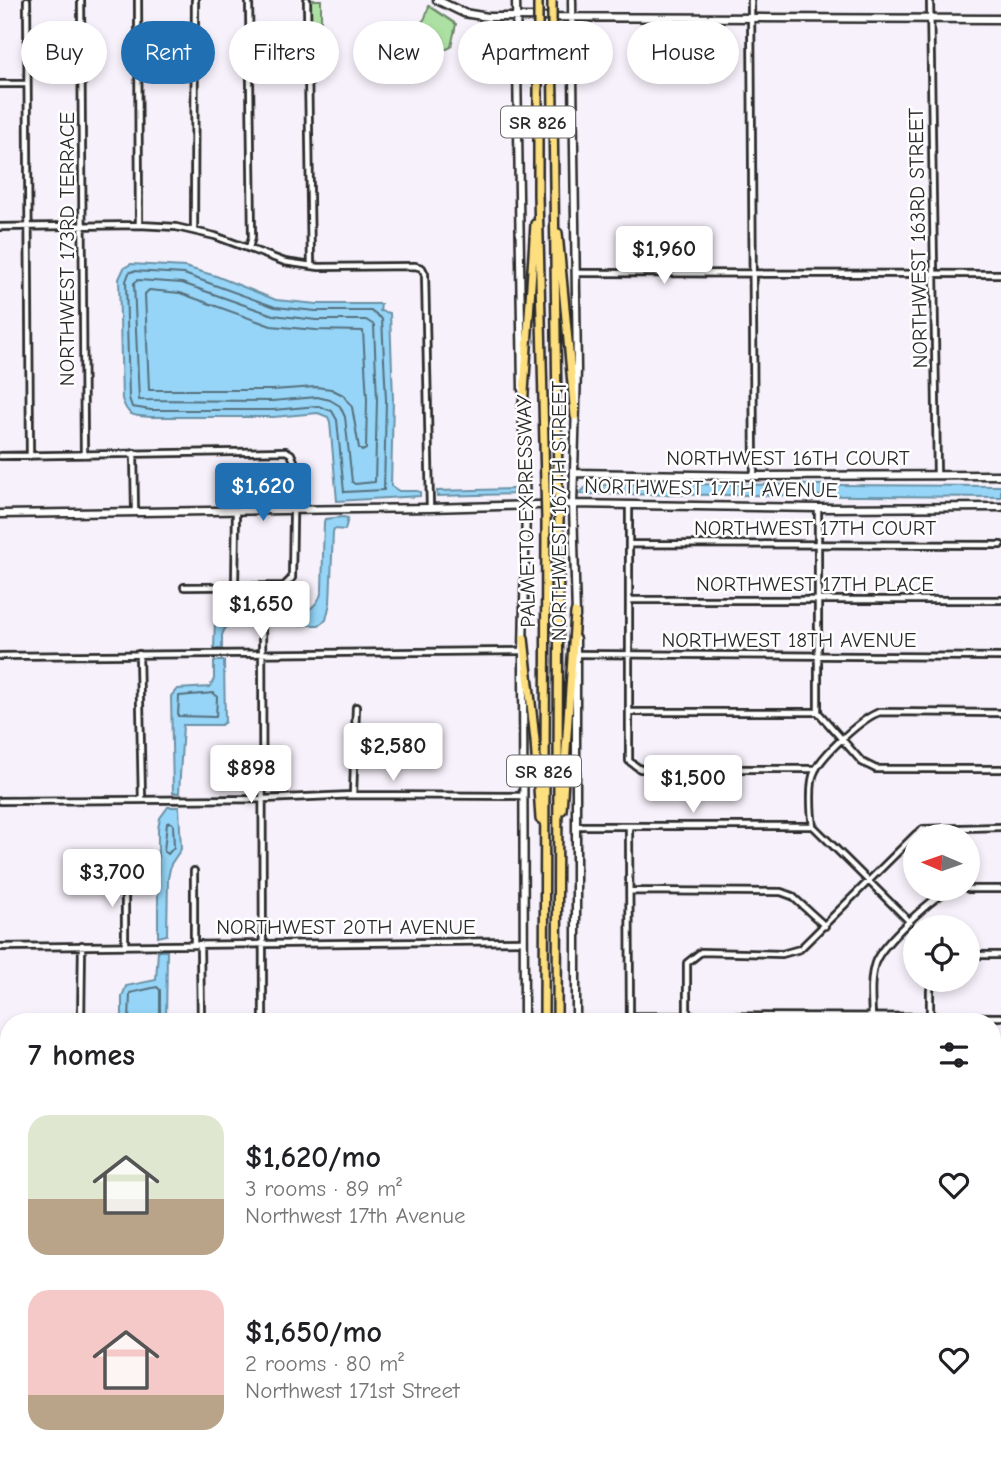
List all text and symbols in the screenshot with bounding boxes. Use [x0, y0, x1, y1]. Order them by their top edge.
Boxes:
chip: Buy [21, 21, 107, 84]
chip: Rent [121, 21, 215, 84]
chip: Filters [229, 21, 339, 84]
chip: New [353, 21, 444, 84]
chip: Apartment [458, 21, 613, 84]
chip: House [627, 21, 739, 84]
road number: SR 826 [501, 106, 575, 138]
street label: NORTHWEST 163RD STREET [904, 107, 932, 369]
street label: NORTHWEST 173RD TERRACE [55, 112, 79, 386]
pin: $1,960 [607, 226, 721, 286]
text: $1,960 [632, 235, 696, 262]
street label: NORTHWEST 167TH STREET [547, 381, 571, 641]
street label: PALMETTO EXPRESSWAY [512, 394, 540, 628]
street label: NORTHWEST 16TH COURT [666, 446, 910, 470]
pin: $1,620 [206, 463, 320, 523]
text: $1,620 [231, 472, 295, 499]
street label: NORTHWEST 17TH AVENUE [584, 474, 838, 502]
street label: NORTHWEST 17TH COURT [694, 516, 936, 540]
street label: NORTHWEST 17TH PLACE [696, 572, 934, 596]
pin: $1,650 [204, 582, 318, 641]
text: $1,650 [229, 590, 293, 617]
street label: NORTHWEST 18TH AVENUE [662, 628, 916, 652]
pin: $2,580 [336, 724, 450, 783]
text: $2,580 [360, 732, 426, 759]
pin: $898 [210, 746, 292, 805]
text: $898 [226, 754, 276, 781]
road number: SR 826 [507, 756, 581, 786]
pin: $1,500 [636, 756, 750, 815]
text: $1,500 [660, 764, 726, 791]
north arrow [903, 824, 980, 901]
map controls [903, 824, 980, 992]
pin: $3,700 [55, 850, 169, 909]
text: $3,700 [79, 858, 145, 885]
street label: NORTHWEST 20TH AVENUE [216, 915, 476, 939]
button: locate [903, 915, 980, 992]
icon: filters [935, 1036, 973, 1074]
text: 7 homes [28, 1038, 135, 1073]
text: $1,620/mo [245, 1140, 381, 1175]
icon: home [84, 1143, 168, 1227]
icon: heart [935, 1166, 973, 1204]
text: 3 rooms · 89 m² [245, 1175, 402, 1202]
text: Northwest 17th Avenue [245, 1202, 466, 1229]
text: $1,650/mo [245, 1315, 382, 1350]
icon: home [84, 1318, 168, 1402]
icon: heart [935, 1341, 973, 1379]
text: 2 rooms · 80 m² [245, 1350, 404, 1377]
text: Northwest 171st Street [245, 1377, 460, 1404]

